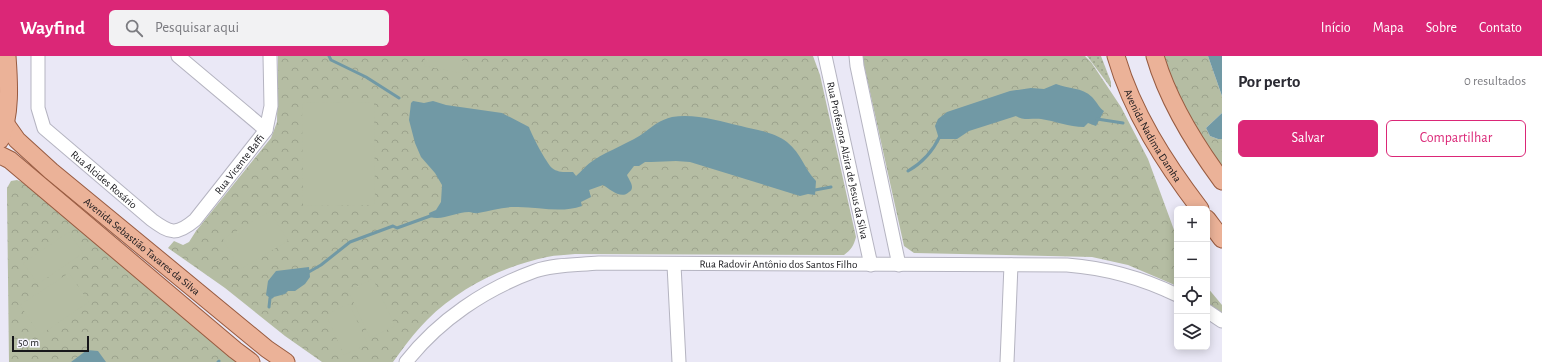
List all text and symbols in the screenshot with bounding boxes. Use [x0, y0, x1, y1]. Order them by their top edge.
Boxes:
search box [109, 10, 389, 46]
icon: search [123, 17, 145, 39]
text: Wayfind [20, 19, 85, 38]
text: Pesquisar aqui [155, 20, 239, 35]
text: Início [1321, 21, 1351, 35]
text: Mapa [1373, 21, 1404, 35]
text: Sobre [1426, 21, 1457, 35]
text: Contato [1479, 21, 1522, 35]
text: Por perto [1238, 73, 1301, 90]
text: 0 resultados [1464, 75, 1526, 88]
street label: Rua Professora Alzira de Jesus da Silva [825, 81, 870, 240]
street label: Avenida Nadima Damha [1122, 88, 1183, 184]
button: Salvar [1238, 120, 1378, 157]
button: Compartilhar [1386, 120, 1526, 157]
street label: Rua Vicente Baffi [213, 132, 266, 196]
street label: Rua Alcides Rosário [69, 149, 139, 211]
street label: Avenida Sebastião Tavares da Silva [82, 196, 202, 297]
map controls [1174, 206, 1210, 350]
button: + [1174, 206, 1210, 242]
button: − [1174, 242, 1210, 278]
street label: Rua Radovir Antônio dos Santos Filho [699, 258, 857, 270]
button: locate [1174, 278, 1210, 314]
button: layers [1174, 314, 1210, 350]
scale bar [12, 334, 89, 353]
text: 50 m [18, 337, 39, 348]

